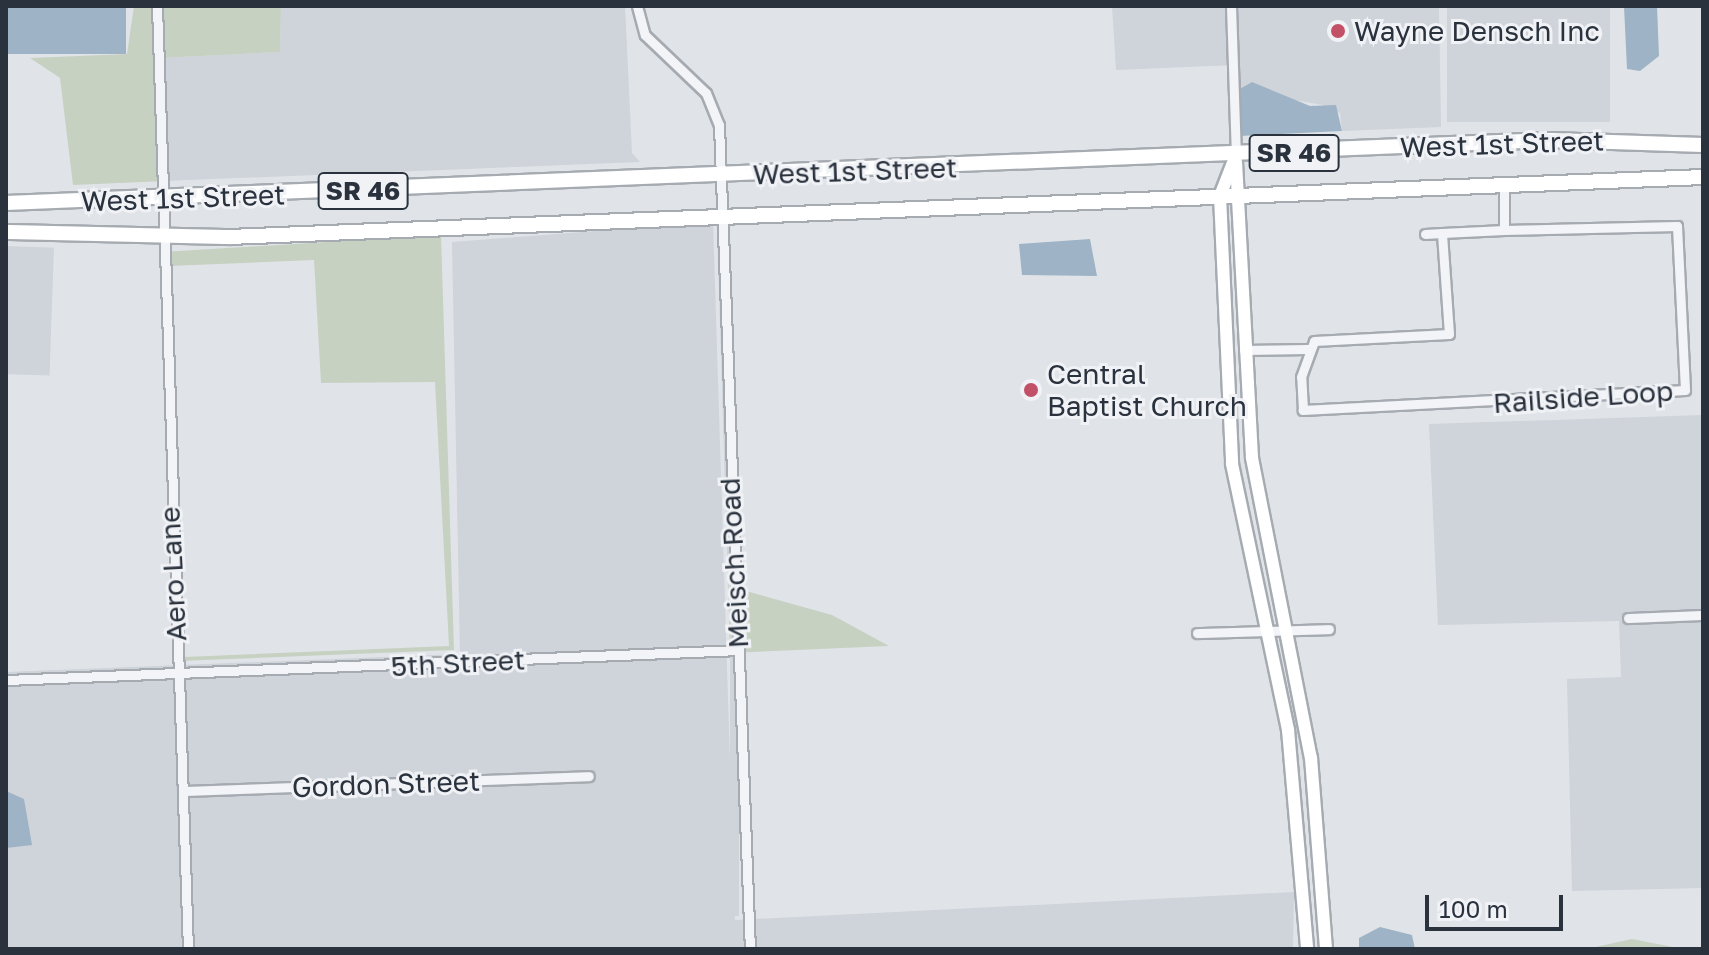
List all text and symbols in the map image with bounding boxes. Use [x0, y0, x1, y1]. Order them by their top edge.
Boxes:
place label: Wayne Densch Inc [1354, 14, 1600, 48]
marker: Wayne Densch Inc [1329, 22, 1347, 40]
street label: West 1st Street [1399, 124, 1605, 164]
road number: SR 46 [1248, 131, 1340, 175]
street label: West 1st Street [752, 151, 958, 191]
road number: SR 46 [317, 169, 409, 213]
street label: West 1st Street [80, 178, 286, 218]
place label: Central Baptist Church [1047, 357, 1247, 423]
street label: Railside Loop [1492, 374, 1674, 420]
marker: Central Baptist Church [1022, 381, 1040, 399]
street label: Meisch Road [713, 477, 755, 649]
street label: Aero Lane [153, 506, 193, 642]
street label: 5th Street [390, 643, 526, 683]
street label: Gordon Street [291, 764, 481, 804]
scale bar [1429, 879, 1567, 929]
text: 100 m [1439, 894, 1508, 923]

